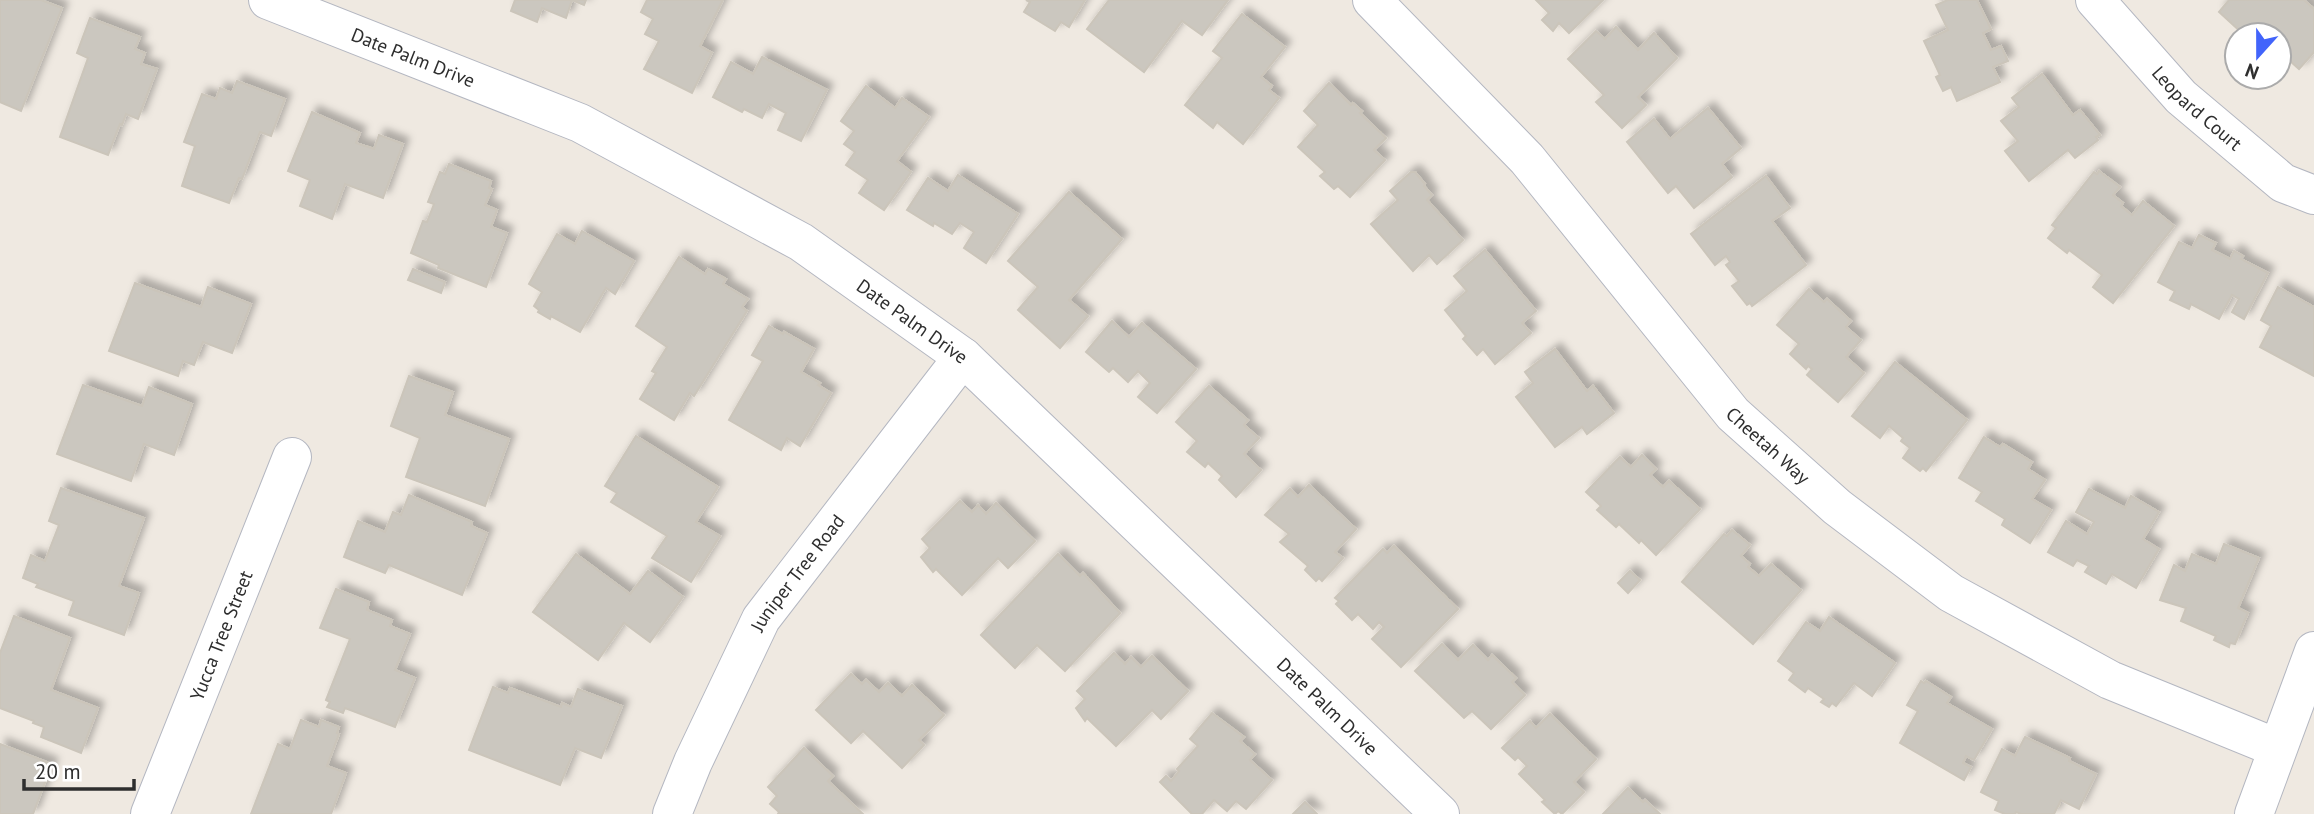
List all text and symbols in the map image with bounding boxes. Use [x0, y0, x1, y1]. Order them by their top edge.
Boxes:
north arrow [2223, 21, 2293, 91]
street label: Date Palm Drive [348, 22, 478, 92]
text: N [2242, 58, 2262, 85]
street label: Leopard Court [2147, 61, 2248, 156]
street label: Date Palm Drive [852, 273, 973, 369]
street label: Cheetah Way [1721, 402, 1815, 489]
street label: Juniper Tree Road [744, 509, 850, 636]
street label: Yucca Tree Street [184, 567, 258, 704]
street label: Date Palm Drive [1272, 652, 1383, 760]
scale bar [24, 748, 135, 792]
text: 20 m [35, 758, 81, 785]

